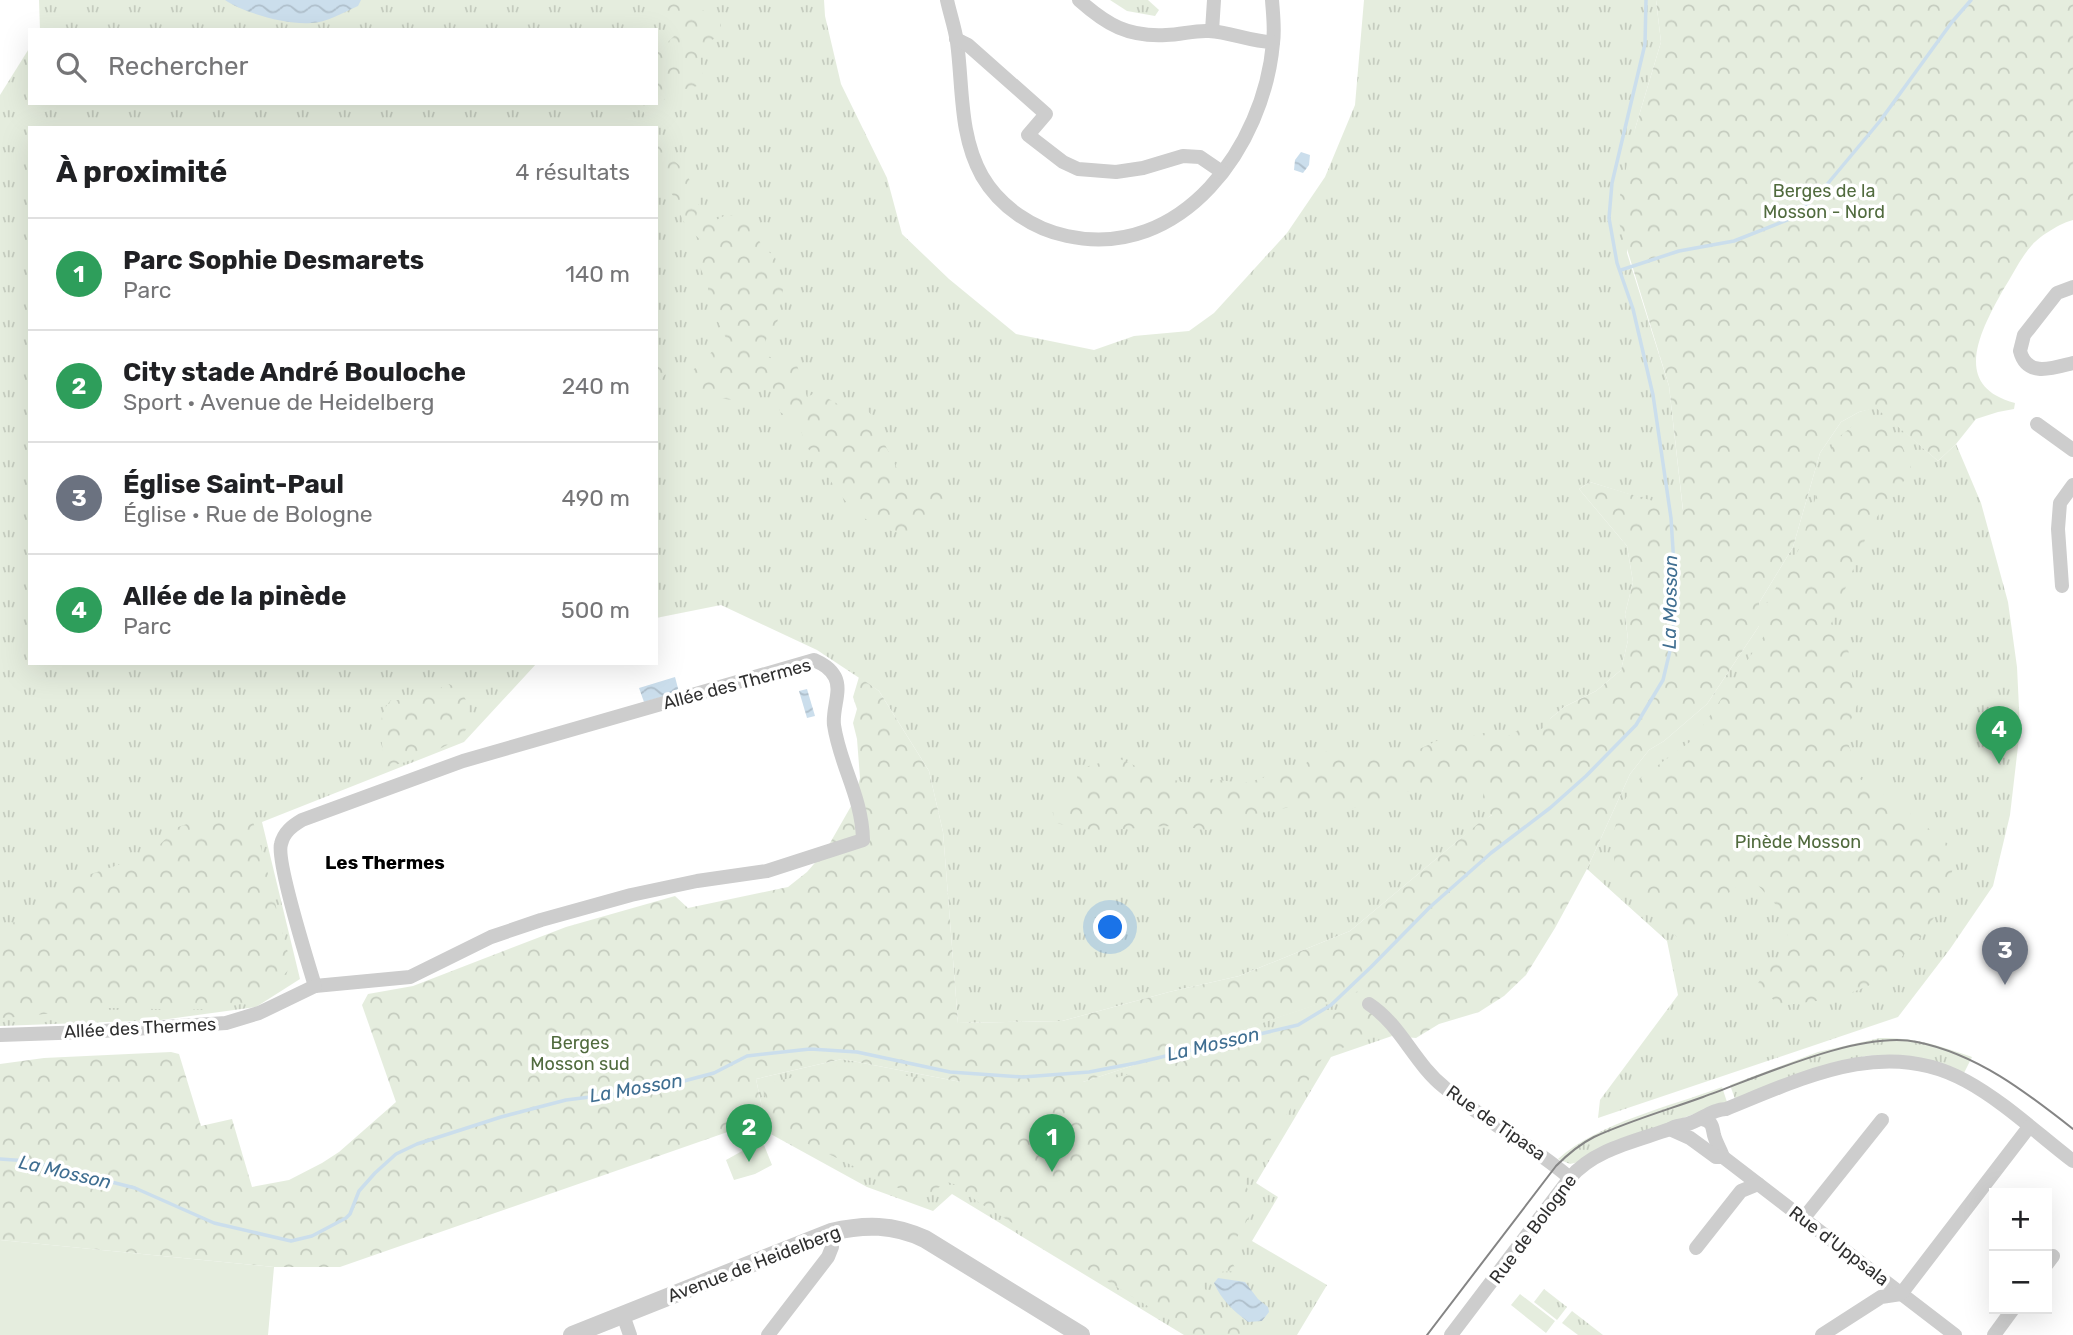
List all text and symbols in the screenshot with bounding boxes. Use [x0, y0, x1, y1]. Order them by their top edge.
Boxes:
search box [28, 28, 658, 105]
icon: search [52, 48, 90, 86]
text: Rechercher [108, 51, 248, 82]
text: À proximité [56, 154, 227, 190]
text: 4 résultats [515, 158, 630, 186]
park label: Berges de la Mosson - Nord [1763, 180, 1885, 223]
text: Parc Sophie Desmarets [123, 245, 424, 276]
text: 1 [73, 260, 85, 288]
text: 140 m [565, 260, 630, 288]
text: Parc [123, 276, 171, 304]
text: City stade André Bouloche [123, 357, 466, 388]
text: 2 [72, 372, 86, 400]
text: 240 m [562, 372, 630, 400]
text: Sport · Avenue de Heidelberg [123, 388, 434, 416]
text: Église Saint-Paul [123, 469, 344, 500]
text: 3 [71, 484, 87, 512]
text: 490 m [562, 484, 630, 512]
text: Église · Rue de Bologne [123, 500, 373, 528]
water label: La Mosson [1658, 555, 1682, 649]
text: Allée de la pinède [123, 581, 346, 612]
text: 4 [71, 596, 87, 624]
text: 500 m [561, 596, 630, 624]
text: Parc [123, 612, 171, 640]
street label: Allée des Thermes [660, 654, 814, 714]
pin: 4 [1976, 706, 2022, 764]
park label: Pinède Mosson [1735, 831, 1861, 853]
district label: Les Thermes [325, 851, 445, 874]
your location [1093, 910, 1127, 944]
pin: 3 [1982, 927, 2028, 985]
street label: Allée des Thermes [63, 1013, 217, 1043]
water label: La Mosson [1165, 1022, 1261, 1066]
park label: Berges Mosson sud [530, 1032, 630, 1075]
water label: La Mosson [588, 1068, 684, 1108]
street label: Rue de Tipasa [1442, 1081, 1550, 1165]
pin: 2 [726, 1104, 772, 1162]
pin: 1 [1029, 1114, 1075, 1172]
water label: La Mosson [17, 1150, 113, 1194]
street label: Rue de Bologne [1485, 1170, 1581, 1288]
map controls [1989, 1188, 2052, 1314]
button: + [1989, 1188, 2052, 1251]
street label: Rue d'Uppsala [1785, 1201, 1893, 1291]
street label: Avenue de Heidelberg [664, 1221, 844, 1307]
button: − [1989, 1251, 2052, 1314]

